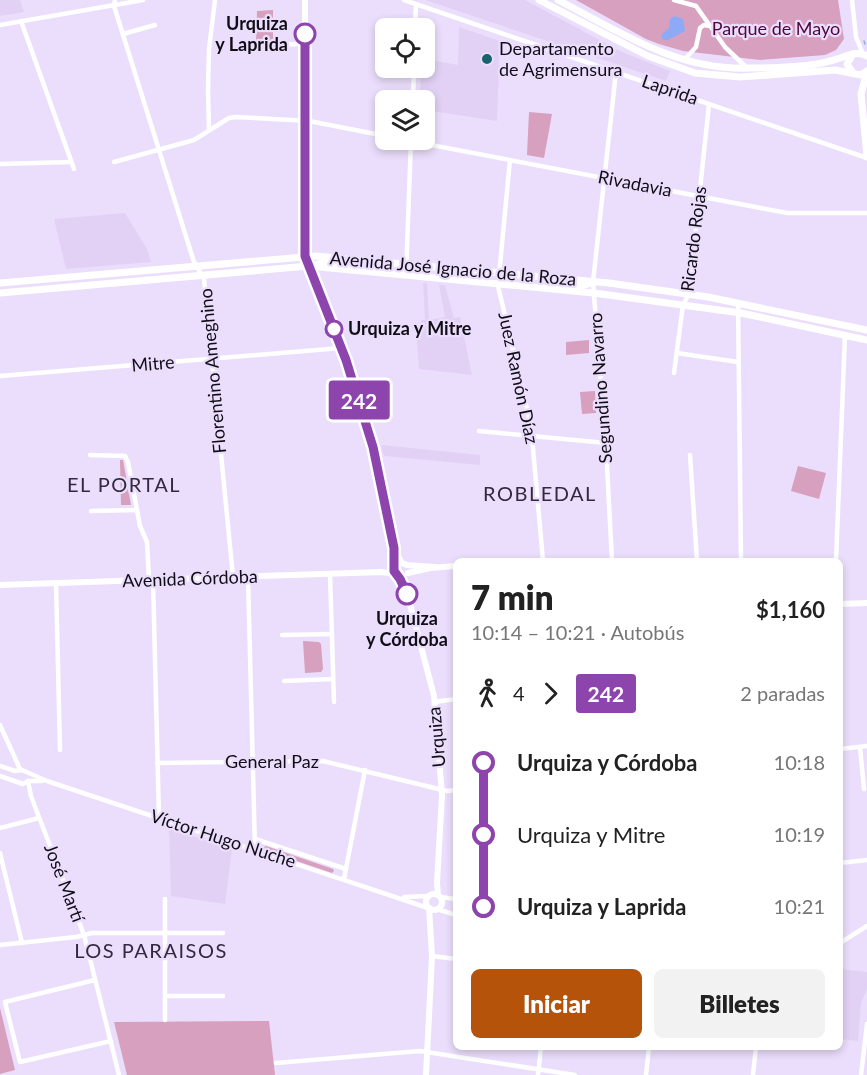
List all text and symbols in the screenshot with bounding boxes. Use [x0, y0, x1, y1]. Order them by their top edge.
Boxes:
place label: Urquiza y Laprida [215, 12, 288, 55]
park label: Parque de Mayo [712, 17, 840, 39]
map controls [375, 18, 435, 150]
button: locate [375, 18, 435, 78]
marker: Urquiza y Laprida [294, 23, 316, 45]
place label: Departamento de Agrimensura [499, 37, 623, 80]
marker: Departamento de Agrimensura [480, 52, 494, 66]
street label: Laprida [639, 69, 701, 109]
button: layers [375, 90, 435, 150]
street label: Rivadavia [596, 165, 674, 201]
street label: Ricardo Rojas [676, 185, 710, 293]
street label: Avenida José Ignacio de la Roza [329, 246, 577, 290]
street label: Florentino Ameghino [194, 288, 230, 455]
street label: Juez Ramón Díaz [494, 310, 544, 446]
street label: Segundino Navarro [584, 312, 616, 464]
place label: Urquiza y Mitre [348, 317, 472, 339]
marker: Urquiza y Mitre [325, 320, 343, 338]
street label: Mitre [131, 350, 175, 376]
line badge: 242 [324, 380, 394, 420]
text: 242 [341, 388, 377, 413]
district label: EL PORTAL [67, 472, 181, 496]
district label: ROBLEDAL [483, 481, 597, 505]
street label: Avenida Córdoba [122, 565, 258, 591]
text: 7 min [471, 577, 553, 617]
marker: Urquiza y Córdoba [396, 583, 418, 605]
text: $1,160 [756, 596, 825, 623]
place label: Urquiza y Córdoba [366, 607, 448, 650]
text: 10:14 – 10:21 · Autobús [471, 620, 684, 644]
icon: walk [471, 677, 504, 710]
icon: forward [534, 677, 567, 710]
text: 4 [513, 681, 525, 705]
text: 242 [588, 681, 624, 706]
text: 2 paradas [740, 681, 825, 705]
street label: Urquiza [422, 706, 450, 768]
text: Urquiza y Córdoba [517, 749, 697, 776]
street label: General Paz [225, 750, 319, 772]
text: 10:18 [774, 750, 825, 774]
street label: Víctor Hugo Nuche [148, 804, 299, 872]
text: Urquiza y Mitre [517, 821, 665, 848]
text: 10:19 [774, 822, 825, 846]
street label: José Martí [40, 840, 90, 926]
text: Urquiza y Laprida [517, 893, 686, 920]
text: 10:21 [774, 894, 825, 918]
district label: LOS PARAISOS [74, 938, 228, 962]
button: Iniciar [471, 969, 642, 1038]
button: Billetes [654, 969, 825, 1038]

